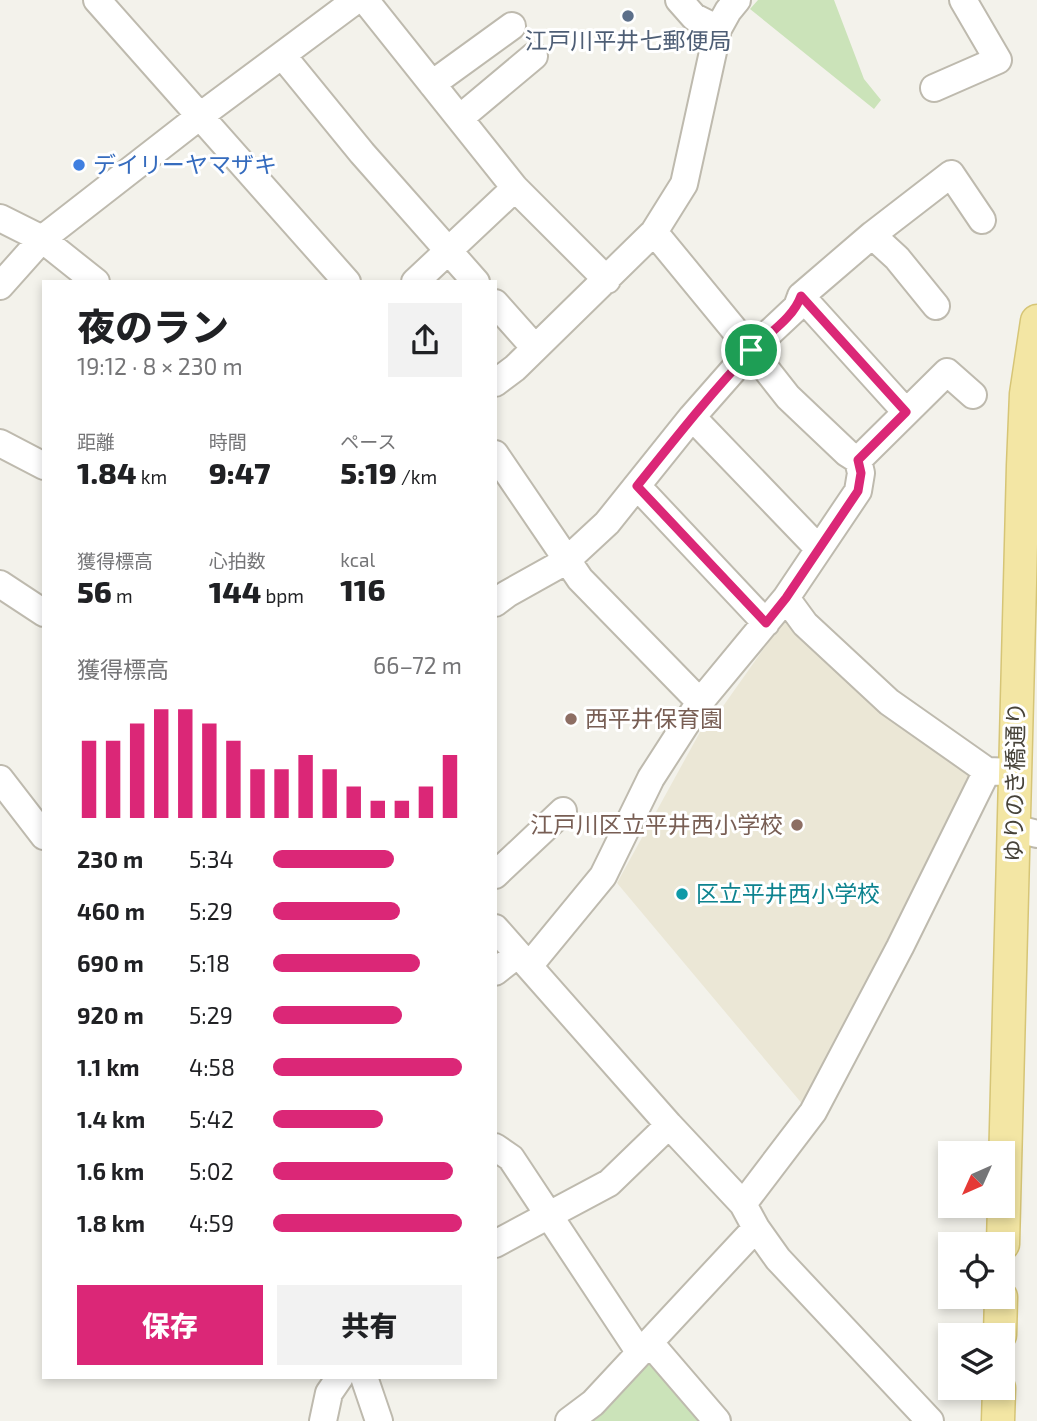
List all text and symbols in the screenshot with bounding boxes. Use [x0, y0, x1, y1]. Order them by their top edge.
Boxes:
marker: 江戸川平井七郵便局 [620, 8, 636, 24]
place label: 江戸川平井七郵便局 [525, 26, 732, 54]
place label: デイリーヤマザキ [93, 150, 277, 178]
marker: デイリーヤマザキ [71, 157, 87, 173]
text: 夜のラン [77, 303, 229, 349]
button: share [388, 303, 462, 377]
pin [721, 320, 781, 380]
icon: arrive [732, 331, 770, 369]
text: 19:12 · 8 × 230 m [77, 352, 243, 380]
text: 距離 [77, 430, 115, 453]
text: 時間 [209, 430, 247, 453]
text: ペース [340, 430, 396, 453]
text: 1.84 [77, 454, 137, 490]
text: 9:47 [209, 454, 270, 490]
text: 5:19 [340, 454, 397, 490]
text: km [137, 465, 167, 488]
text: /km [397, 465, 437, 488]
text: kcal [340, 548, 375, 571]
text: 獲得標高 [77, 549, 153, 572]
text: 心拍数 [209, 549, 266, 572]
text: 116 [340, 571, 385, 607]
text: 56 [77, 573, 112, 609]
text: 144 [209, 573, 261, 609]
text: m [112, 584, 133, 607]
text: bpm [261, 584, 304, 607]
text: 66–72 m [373, 651, 462, 679]
text: 獲得標高 [77, 655, 169, 683]
street label: ゆりのき橋通り [999, 702, 1029, 862]
place label: 西平井保育園 [585, 704, 723, 732]
marker: 西平井保育園 [563, 711, 579, 727]
place label: 江戸川区立平井西小学校 [530, 810, 783, 838]
marker: 江戸川区立平井西小学校 [789, 817, 805, 833]
text: 230 m [77, 845, 143, 873]
text: 5:34 [189, 845, 234, 873]
place label: 区立平井西小学校 [696, 879, 880, 907]
marker: 区立平井西小学校 [674, 886, 690, 902]
text: 460 m [77, 897, 145, 925]
text: 5:29 [189, 897, 233, 925]
text: 690 m [77, 949, 144, 977]
text: 5:18 [189, 949, 230, 977]
text: 920 m [77, 1001, 144, 1029]
text: 5:29 [189, 1001, 233, 1029]
text: 1.1 km [77, 1053, 140, 1081]
text: 4:58 [189, 1053, 235, 1081]
text: 1.4 km [77, 1105, 145, 1133]
text: 5:42 [189, 1105, 234, 1133]
north arrow [938, 1141, 1015, 1218]
map controls [938, 1141, 1015, 1400]
text: 1.6 km [77, 1157, 144, 1185]
text: 5:02 [189, 1157, 234, 1185]
text: 1.8 km [77, 1209, 145, 1237]
text: 4:59 [189, 1209, 234, 1237]
button: locate [938, 1232, 1015, 1309]
button: 保存 [77, 1285, 263, 1365]
button: 共有 [277, 1285, 462, 1365]
button: layers [938, 1323, 1015, 1400]

